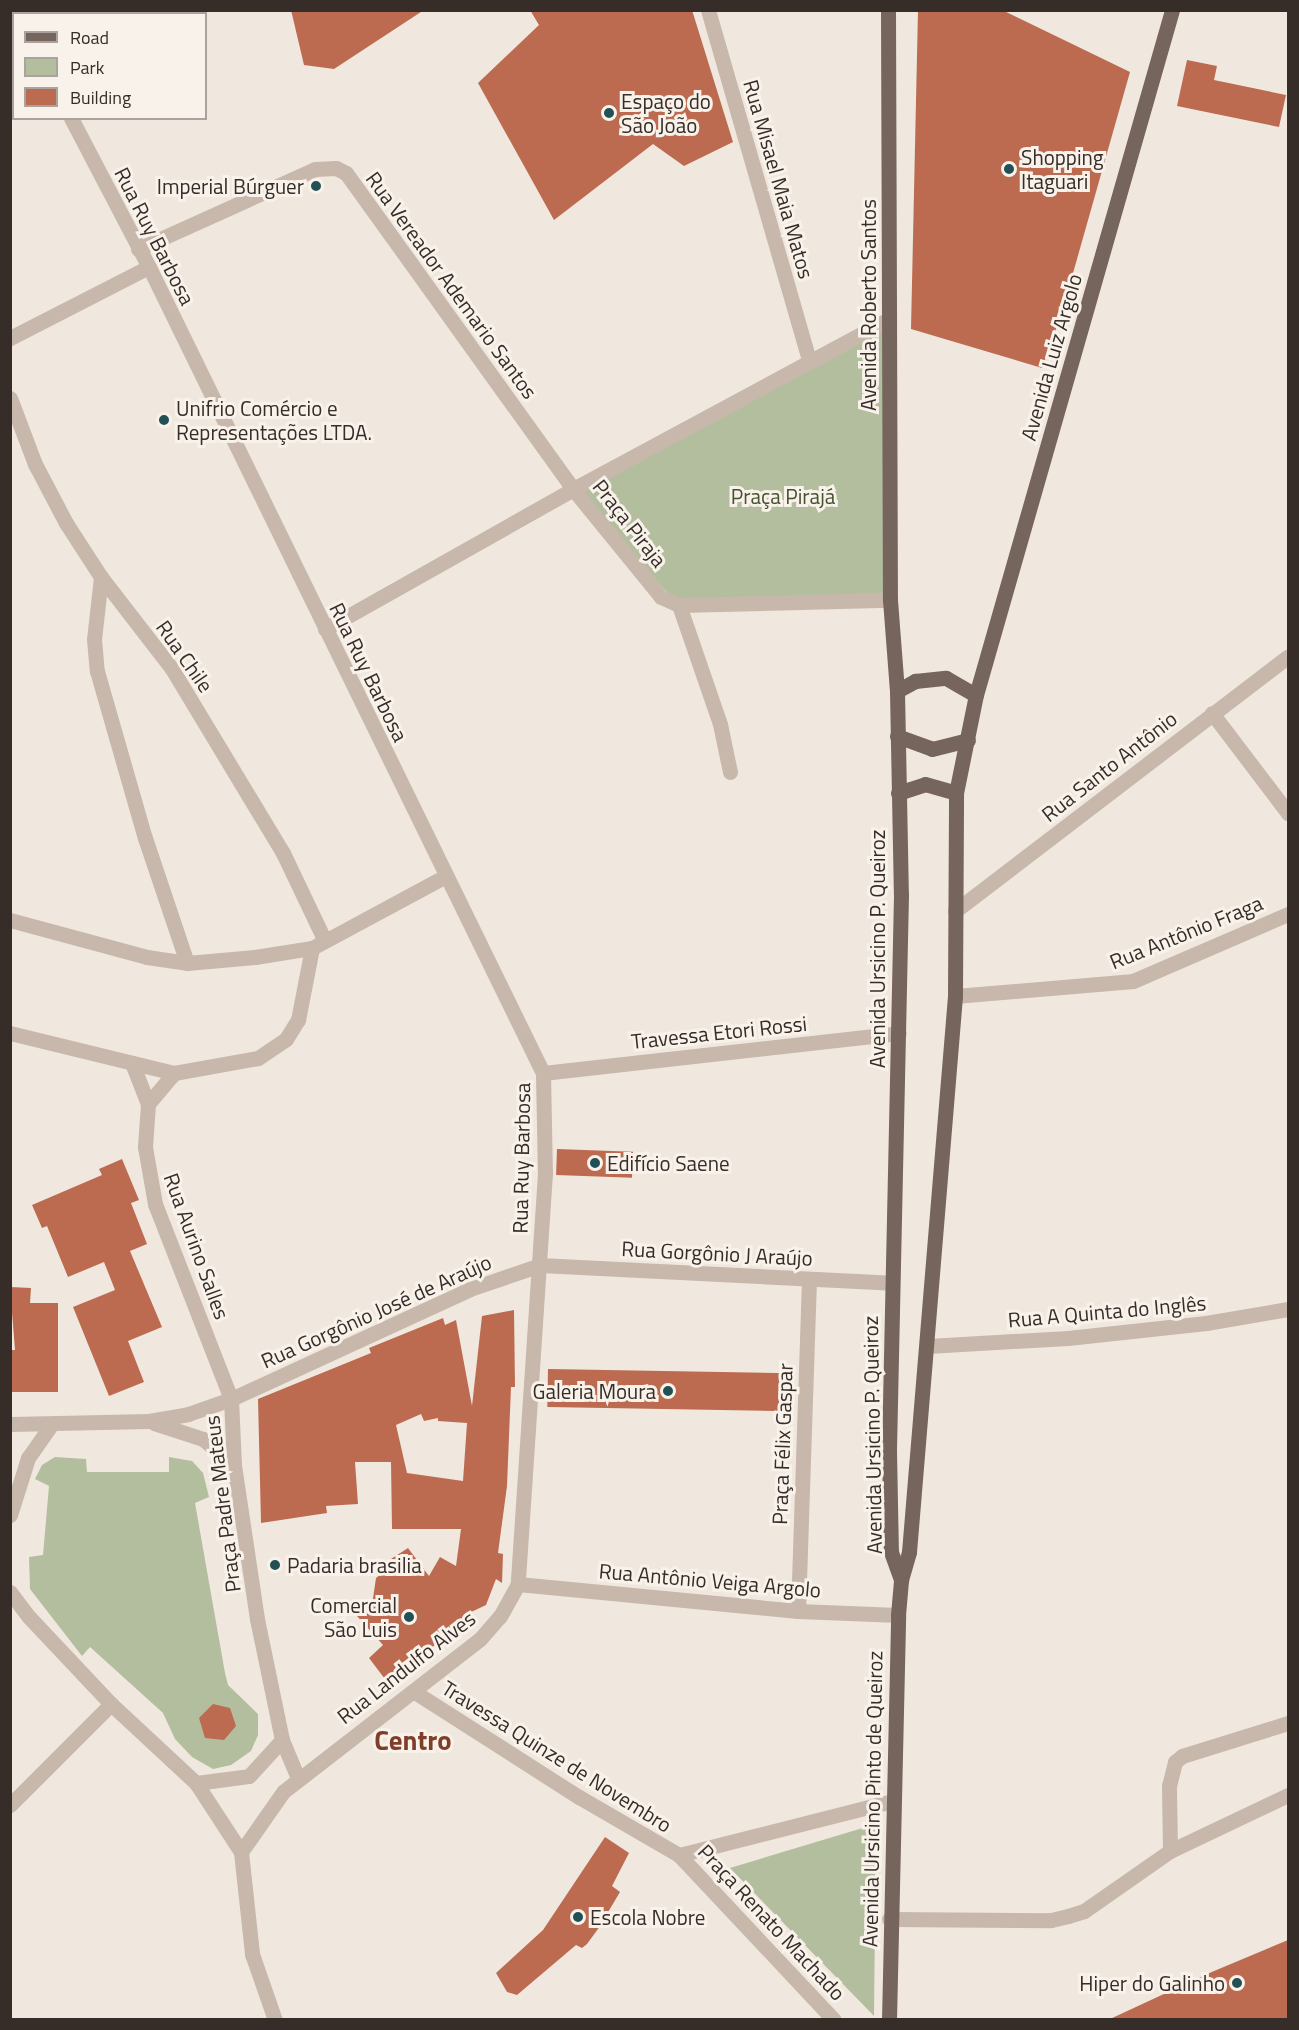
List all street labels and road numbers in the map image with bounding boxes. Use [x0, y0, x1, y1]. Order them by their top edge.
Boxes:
street label: Rua Misael Maia Matos [738, 76, 820, 282]
street label: Rua Ruy Barbosa [109, 163, 201, 309]
street label: Rua Vereador Ademario Santos [361, 166, 543, 404]
street label: Avenida Roberto Santos [855, 199, 881, 411]
street label: Avenida Luiz Argolo [1015, 271, 1087, 443]
street label: Praça Piraja [588, 474, 672, 572]
street label: Rua Ruy Barbosa [325, 599, 413, 745]
street label: Rua Chile [151, 615, 219, 697]
street label: Rua Santo Antônio [1036, 705, 1182, 827]
street label: Avenida Ursicino P. Queiroz [864, 830, 890, 1068]
street label: Rua Antônio Fraga [1106, 890, 1266, 974]
street label: Travessa Etori Rossi [630, 1010, 808, 1054]
street label: Rua Ruy Barbosa [507, 1082, 535, 1234]
street label: Rua Aurino Salles [159, 1169, 235, 1323]
street label: Rua Gorgônio J Araújo [621, 1235, 813, 1271]
street label: Rua Gorgônio José de Araújo [257, 1249, 495, 1373]
street label: Rua A Quinta do Inglês [1007, 1290, 1207, 1332]
street label: Avenida Ursicino P. Queiroz [857, 1316, 887, 1554]
street label: Praça Félix Gaspar [767, 1363, 797, 1525]
street label: Praça Padre Mateus [199, 1414, 245, 1594]
street label: Rua Antônio Veiga Argolo [598, 1558, 822, 1602]
street label: Rua Landulfo Alves [332, 1605, 480, 1729]
street label: Avenida Ursicino Pinto de Queiroz [857, 1651, 887, 1947]
street label: Travessa Quinze de Novembro [437, 1675, 677, 1837]
street label: Praça Renato Machado [693, 1839, 851, 2005]

